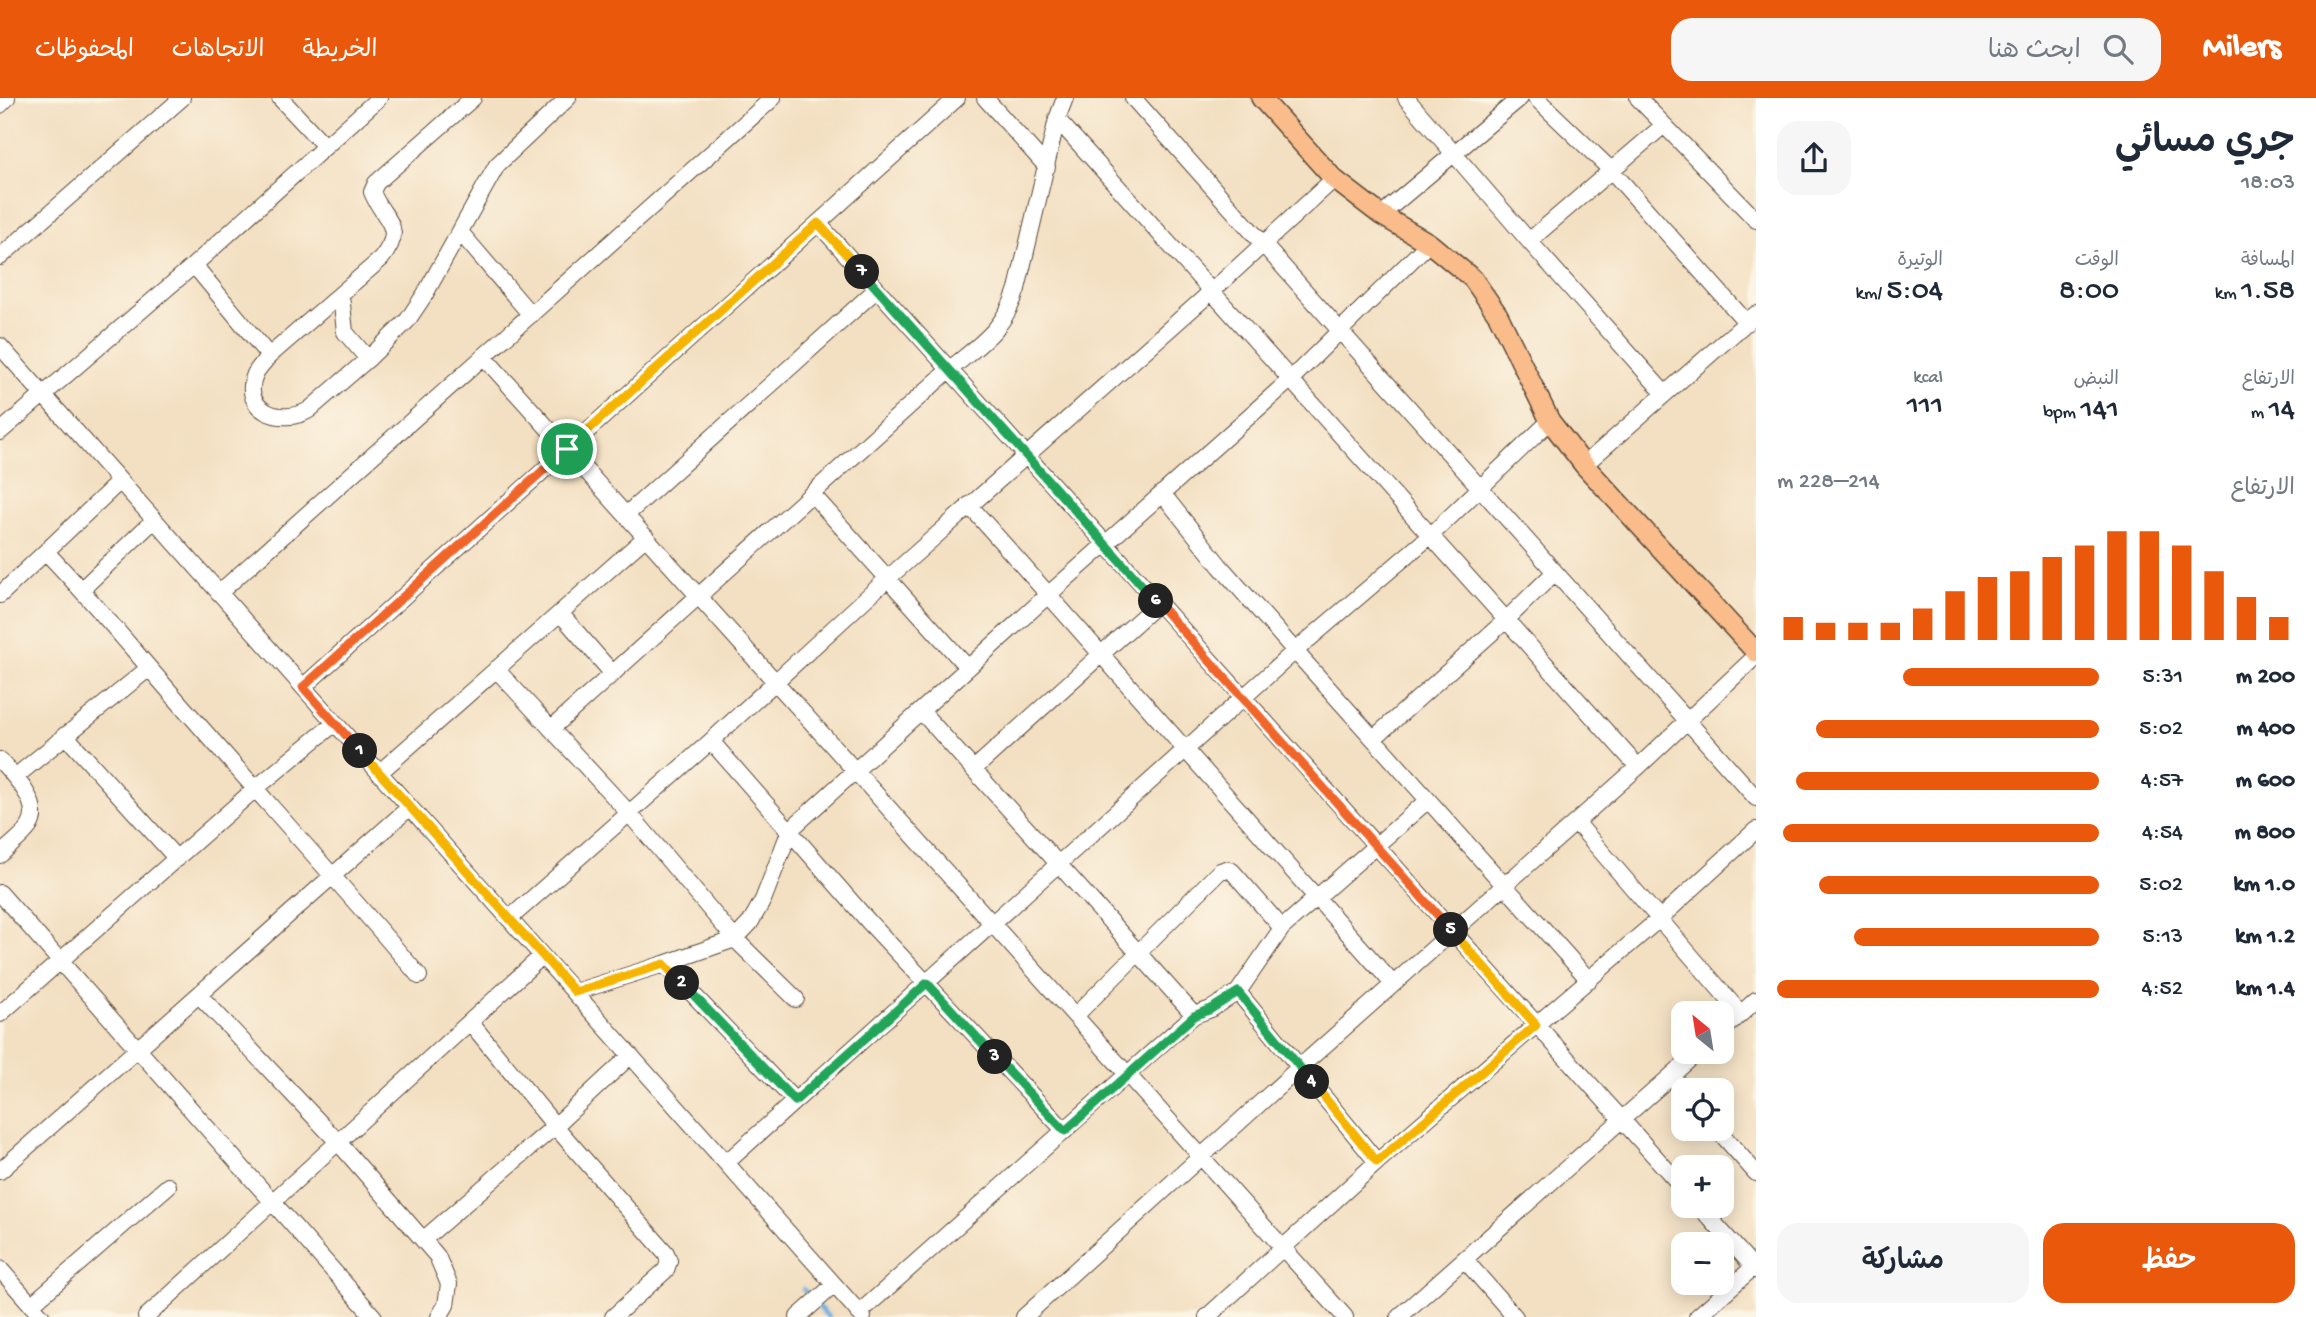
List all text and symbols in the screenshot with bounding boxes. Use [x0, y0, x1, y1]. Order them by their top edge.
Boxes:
search box [1671, 18, 2161, 81]
icon: search [2099, 30, 2137, 68]
text: Milers [2203, 30, 2281, 68]
text: المحفوظات [35, 37, 134, 66]
text: الاتجاهات [172, 37, 265, 66]
text: الخريطة [303, 37, 377, 66]
text: ابحث هنا [1988, 37, 2081, 68]
button: share [1777, 121, 1851, 195]
text: جري مسائي [2115, 122, 2295, 166]
text: 18:03 [2241, 170, 2295, 197]
text: الوتيرة [1897, 250, 1943, 273]
text: الوقت [2075, 250, 2119, 273]
text: المسافة [2241, 250, 2295, 273]
pin: 7 [844, 254, 880, 290]
text: 7 [857, 260, 866, 283]
text: 5:04 [1887, 275, 1943, 310]
text: 8:00 [2059, 275, 2119, 310]
text: 1.58 [2241, 275, 2295, 310]
text: /km [1856, 283, 1887, 306]
text: km [2215, 283, 2241, 306]
text: kcal [1913, 367, 1943, 390]
text: النبض [2074, 369, 2119, 392]
text: الارتفاع [2242, 369, 2295, 392]
text: 111 [1907, 390, 1943, 425]
text: 141 [2081, 394, 2119, 429]
text: 14 [2269, 394, 2295, 429]
text: bpm [2043, 402, 2081, 425]
text: m [2251, 402, 2269, 425]
pin [537, 419, 597, 479]
icon: arrive [548, 430, 586, 468]
text: 214–228 m [1777, 469, 1880, 496]
text: الارتفاع [2231, 476, 2295, 503]
pin: 6 [1138, 584, 1174, 618]
text: 6 [1151, 589, 1160, 612]
text: 5:31 [2142, 664, 2183, 691]
text: 200 m [2236, 664, 2295, 691]
text: 5:02 [2139, 716, 2183, 743]
text: 400 m [2236, 716, 2295, 743]
pin: 1 [342, 734, 378, 768]
text: 1 [356, 739, 363, 762]
text: 4:57 [2141, 768, 2183, 795]
text: 600 m [2235, 768, 2295, 795]
text: 4:54 [2142, 820, 2183, 847]
text: 800 m [2234, 820, 2295, 847]
text: 5:02 [2139, 872, 2183, 899]
text: 1.0 km [2233, 872, 2295, 899]
pin: 5 [1434, 912, 1468, 948]
text: 5 [1446, 918, 1456, 941]
text: 5:13 [2142, 924, 2183, 951]
text: 1.2 km [2235, 924, 2295, 951]
pin: 2 [664, 966, 700, 1001]
text: 2 [677, 971, 686, 994]
text: 4:52 [2142, 976, 2183, 1003]
text: 1.4 km [2236, 976, 2295, 1003]
north arrow [1671, 1001, 1734, 1064]
map controls [1671, 1001, 1734, 1295]
pin: 3 [978, 1040, 1012, 1074]
text: 3 [990, 1045, 999, 1068]
pin: 4 [1294, 1065, 1330, 1100]
text: 4 [1307, 1070, 1316, 1093]
button: locate [1671, 1078, 1734, 1141]
button: + [1671, 1155, 1734, 1218]
button: مشاركة [1777, 1223, 2029, 1303]
button: حفظ [2043, 1223, 2295, 1303]
button: − [1671, 1232, 1734, 1295]

